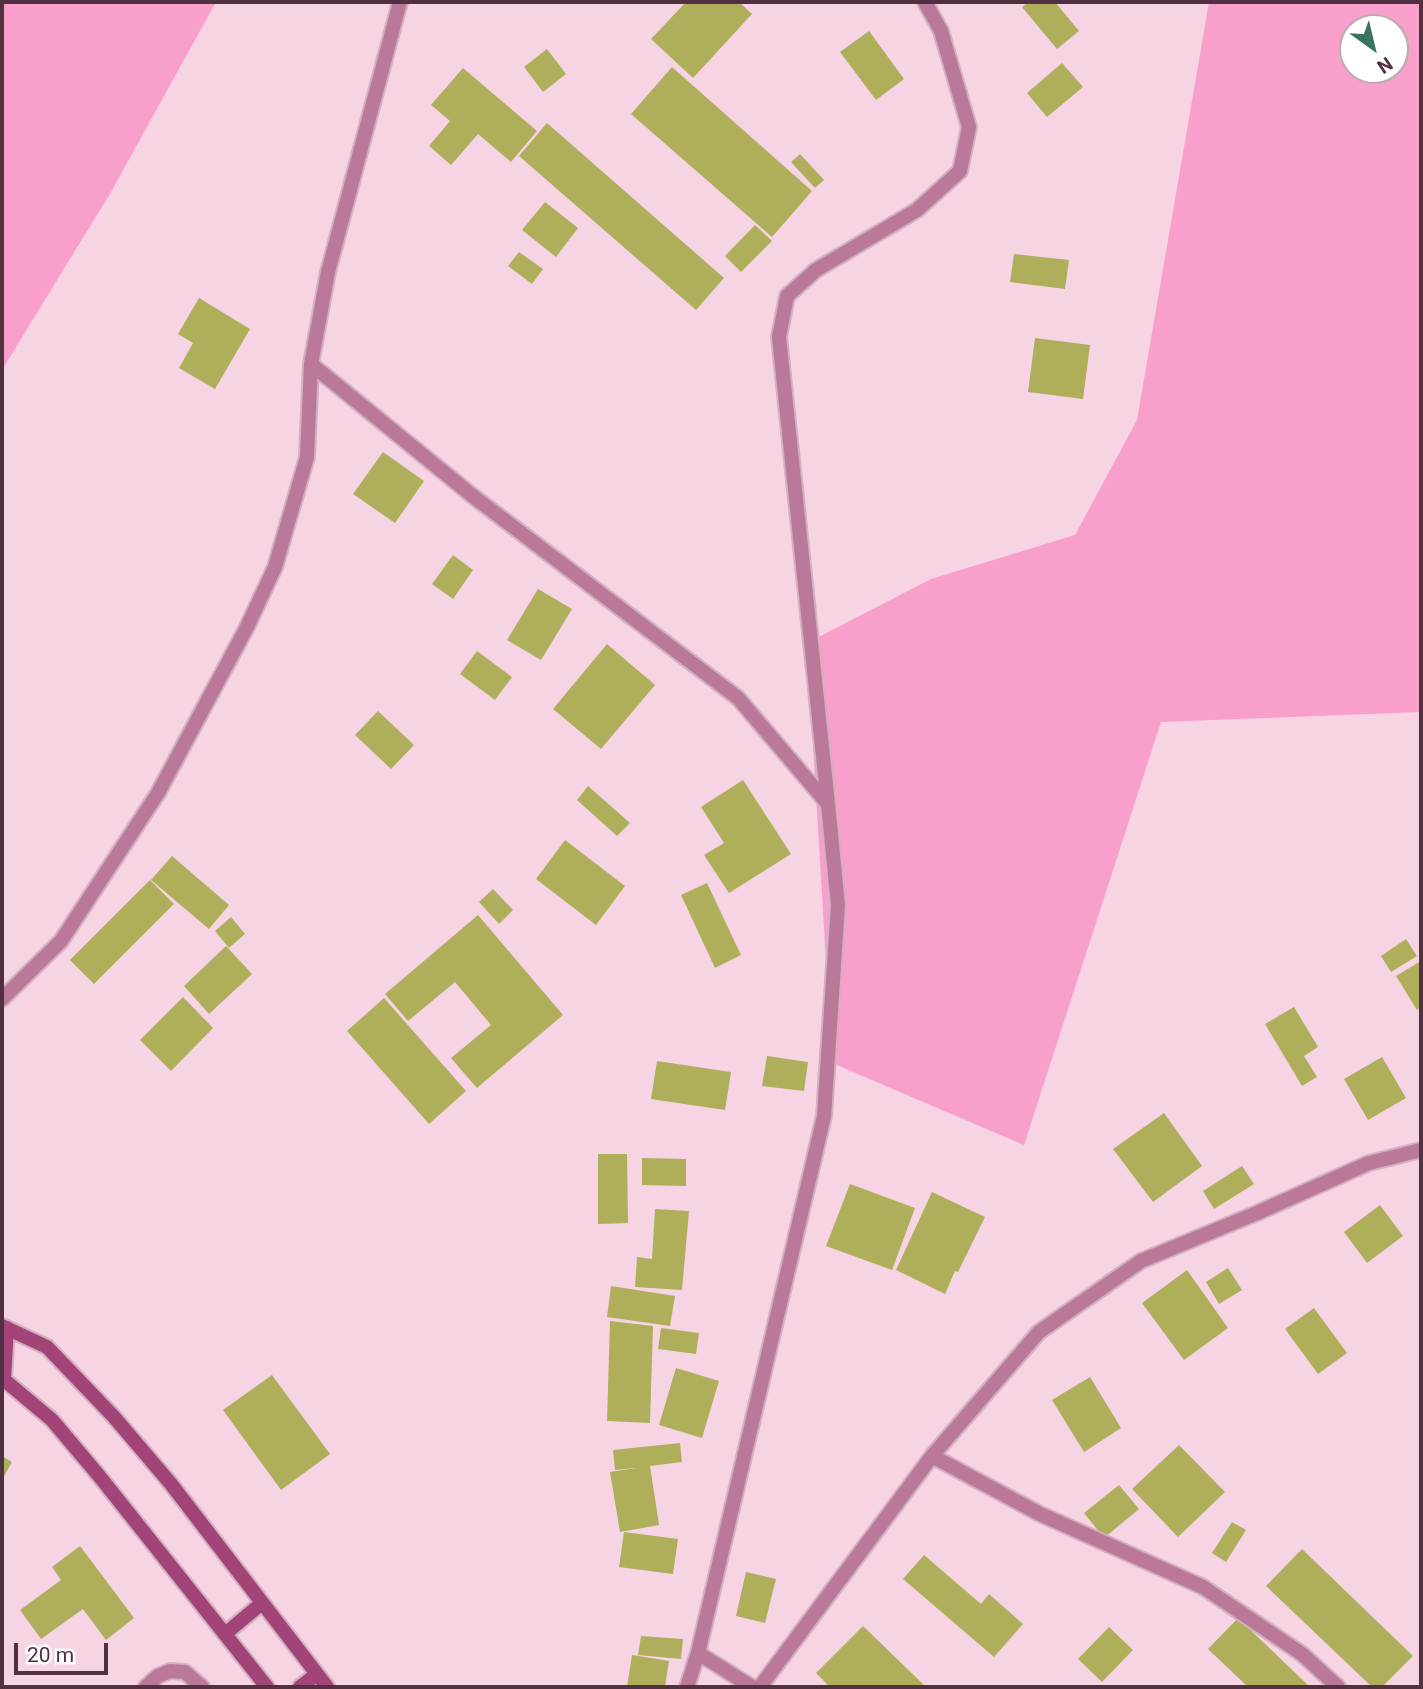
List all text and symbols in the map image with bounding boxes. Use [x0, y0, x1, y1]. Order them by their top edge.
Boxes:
north arrow [1339, 14, 1409, 84]
text: N [1373, 52, 1397, 78]
scale bar [18, 1630, 112, 1674]
text: 20 m [27, 1643, 74, 1667]

